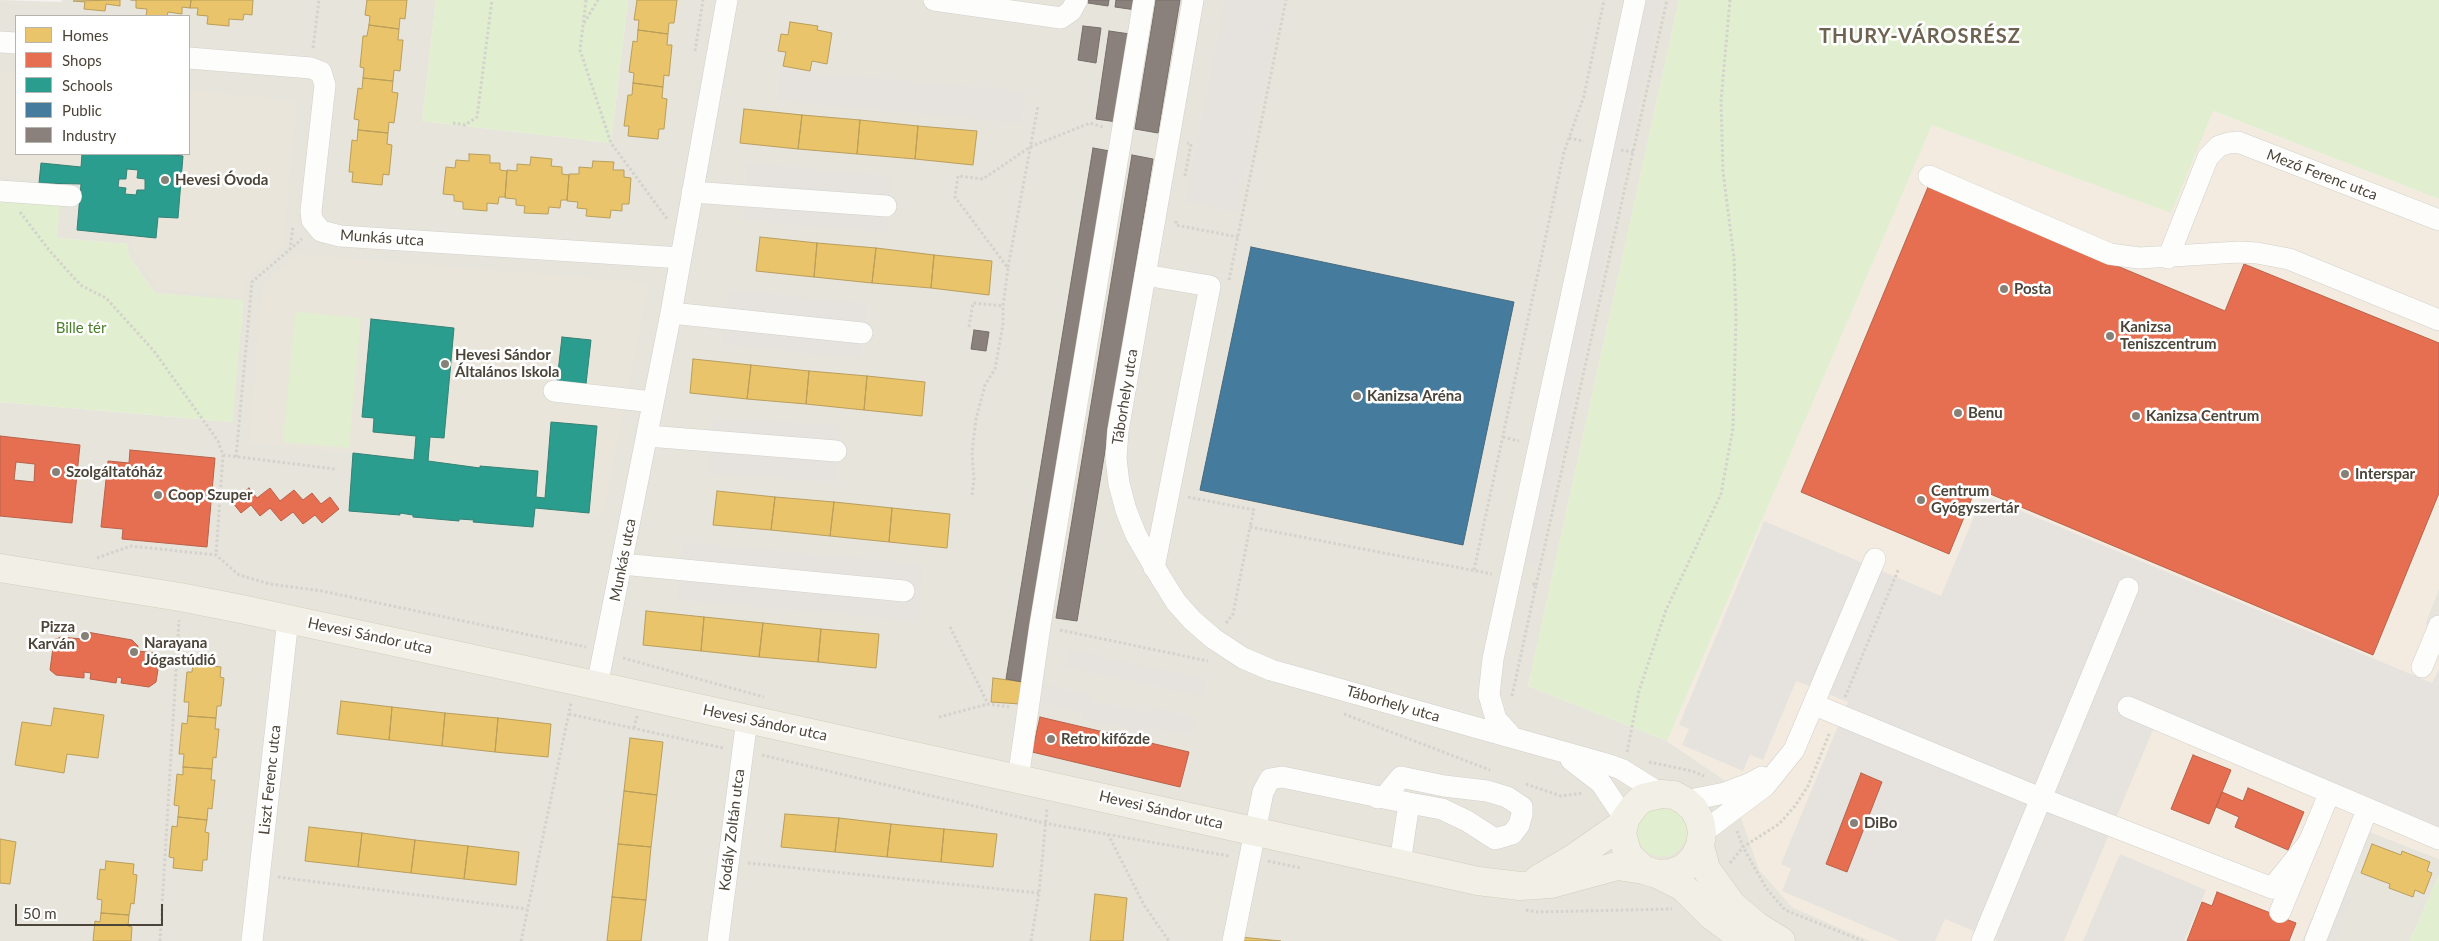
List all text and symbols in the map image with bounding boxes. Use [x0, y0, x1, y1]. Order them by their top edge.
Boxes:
legend [15, 15, 190, 155]
district label: THURY-VÁROSRÉSZ [1817, 25, 2023, 49]
text: Homes [62, 26, 108, 44]
text: Shops [62, 51, 102, 69]
text: Schools [62, 76, 113, 94]
text: Public [62, 101, 102, 119]
text: Industry [62, 126, 116, 144]
street label: Mező Ferenc utca [2264, 146, 2380, 204]
place label: Hevesi Óvoda [175, 171, 268, 189]
marker: Hevesi Óvoda [159, 174, 171, 186]
street label: Munkás utca [339, 226, 425, 250]
place label: Posta [2014, 280, 2051, 298]
marker: Posta [1998, 283, 2010, 295]
place label: Kanizsa Teniszcentrum [2120, 318, 2216, 353]
park label: Bille tér [56, 319, 106, 337]
marker: Kanizsa Teniszcentrum [2104, 330, 2116, 342]
place label: Hevesi Sándor Általános Iskola [455, 346, 559, 381]
street label: Táborhely utca [1109, 348, 1141, 446]
marker: Hevesi Sándor Általános Iskola [439, 358, 451, 370]
place label: Kanizsa Aréna [1367, 387, 1462, 405]
marker: Kanizsa Aréna [1351, 390, 1363, 402]
place label: Benu [1968, 404, 2003, 422]
marker: Benu [1952, 407, 1964, 419]
place label: Kanizsa Centrum [2146, 407, 2259, 425]
marker: Kanizsa Centrum [2130, 410, 2142, 422]
place label: Szolgáltatóház [66, 463, 163, 481]
place label: Interspar [2355, 465, 2415, 483]
marker: Szolgáltatóház [50, 466, 62, 478]
marker: Interspar [2339, 468, 2351, 480]
place label: Centrum Gyógyszertár [1931, 482, 2019, 517]
place label: Coop Szuper [168, 486, 253, 504]
marker: Coop Szuper [152, 489, 164, 501]
marker: Centrum Gyógyszertár [1915, 494, 1927, 506]
street label: Munkás utca [606, 517, 640, 603]
street label: Hevesi Sándor utca [306, 614, 434, 658]
place label: Pizza Karván [28, 618, 75, 653]
marker: Pizza Karván [79, 630, 91, 642]
place label: Narayana Jógastúdió [144, 634, 216, 669]
marker: Narayana Jógastúdió [128, 646, 140, 658]
street label: Táborhely utca [1344, 682, 1442, 726]
street label: Hevesi Sándor utca [701, 701, 829, 745]
street label: Liszt Ferenc utca [255, 724, 285, 836]
place label: Retro kifőzde [1061, 730, 1150, 748]
marker: Retro kifőzde [1045, 733, 1057, 745]
street label: Kodály Zoltán utca [716, 768, 748, 892]
street label: Hevesi Sándor utca [1097, 787, 1225, 833]
place label: DiBo [1864, 814, 1897, 832]
marker: DiBo [1848, 817, 1860, 829]
scale bar [18, 894, 165, 926]
text: 50 m [23, 904, 57, 922]

